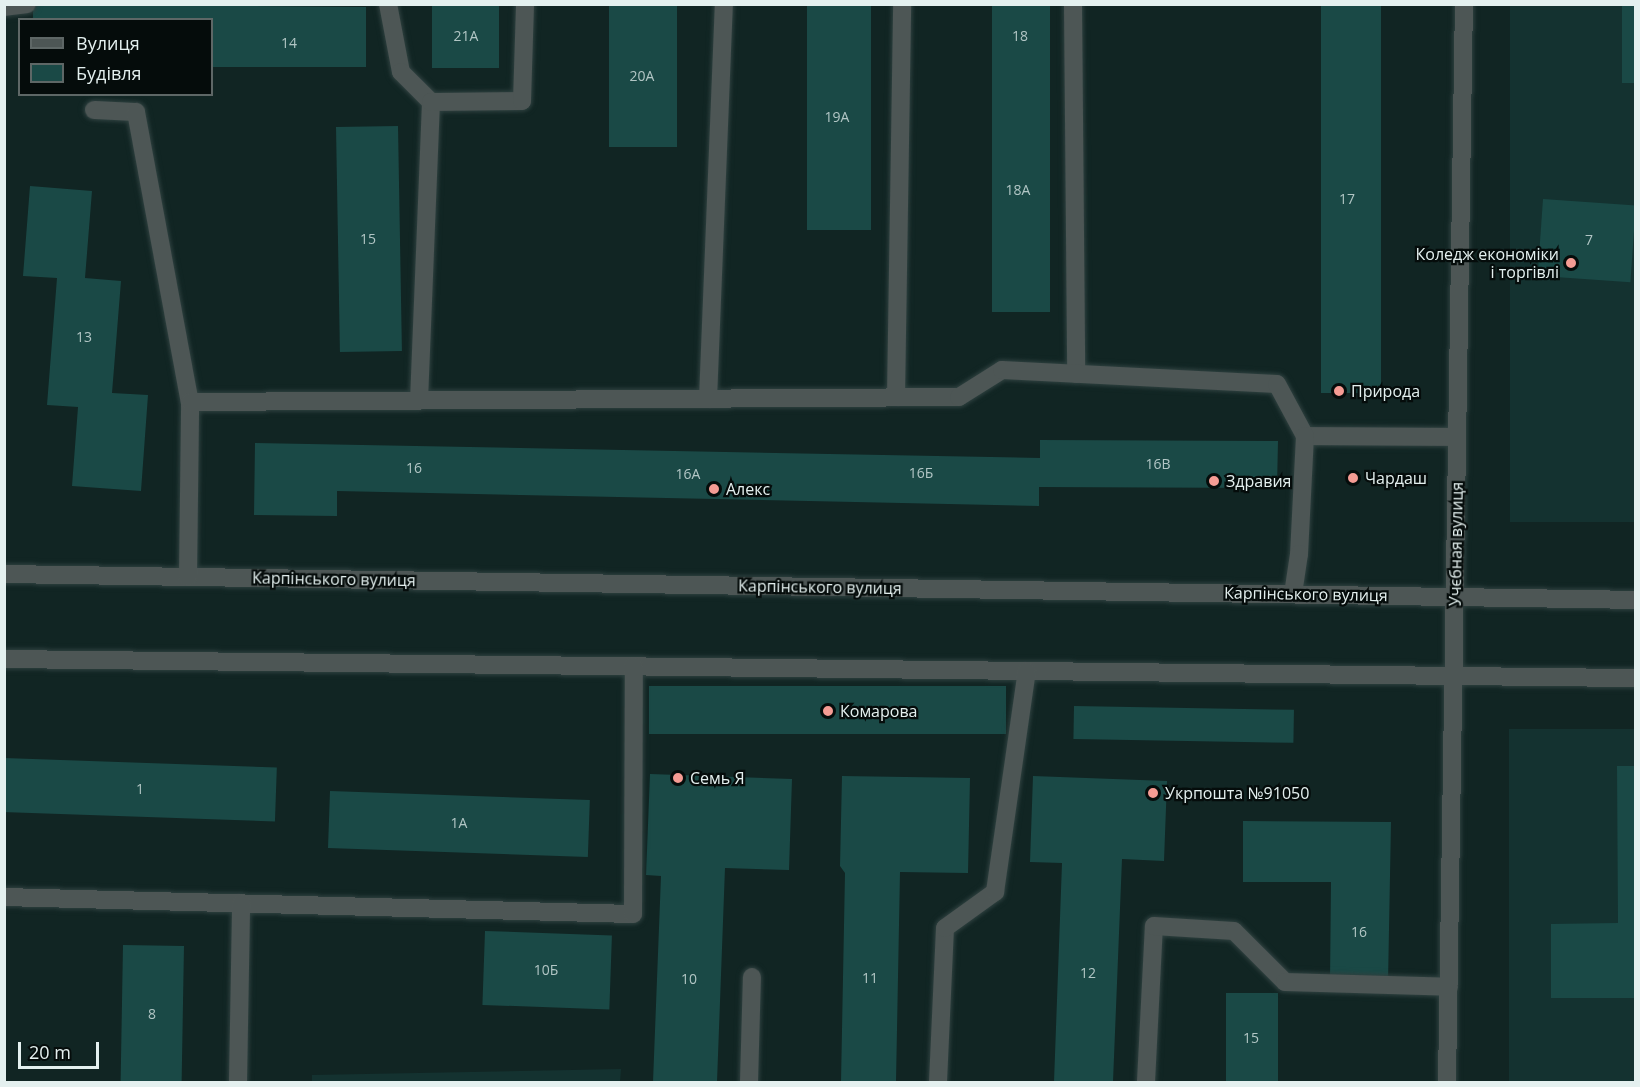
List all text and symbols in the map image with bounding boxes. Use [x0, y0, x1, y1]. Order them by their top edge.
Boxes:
legend [18, 18, 213, 96]
house number: 21А [454, 28, 478, 44]
house number: 18 [1012, 28, 1028, 44]
text: Вулиця [76, 31, 140, 55]
house number: 14 [281, 35, 297, 51]
text: Будівля [76, 61, 142, 85]
house number: 20А [630, 68, 654, 84]
house number: 19А [825, 109, 849, 125]
house number: 18А [1006, 182, 1030, 198]
house number: 17 [1339, 191, 1355, 207]
house number: 15 [360, 231, 376, 247]
house number: 7 [1585, 232, 1593, 248]
place label: Коледж економіки і торгівлі [1416, 244, 1559, 282]
marker: Коледж економіки і торгівлі [1564, 256, 1578, 270]
house number: 13 [76, 329, 92, 345]
place label: Природа [1351, 381, 1420, 401]
marker: Природа [1332, 384, 1346, 398]
house number: 16В [1145, 456, 1171, 472]
house number: 16 [406, 460, 422, 476]
house number: 16Б [909, 465, 933, 481]
house number: 16А [676, 466, 700, 482]
place label: Чардаш [1365, 468, 1427, 488]
place label: Здравия [1226, 471, 1291, 491]
marker: Чардаш [1346, 471, 1360, 485]
marker: Здравия [1207, 474, 1221, 488]
place label: Алекс [726, 479, 770, 499]
marker: Алекс [707, 482, 721, 496]
street label: Учєбная вулиця [1445, 482, 1467, 606]
street label: Карпінського вулиця [252, 568, 416, 590]
street label: Карпінського вулиця [738, 576, 902, 598]
street label: Карпінського вулиця [1224, 583, 1388, 605]
place label: Комарова [840, 701, 918, 721]
marker: Комарова [821, 704, 835, 718]
place label: Семь Я [690, 768, 745, 788]
marker: Семь Я [671, 771, 685, 785]
house number: 1 [136, 781, 144, 797]
place label: Укрпошта №91050 [1165, 783, 1309, 803]
marker: Укрпошта №91050 [1146, 786, 1160, 800]
house number: 1А [451, 815, 467, 831]
house number: 16 [1351, 924, 1367, 940]
house number: 10Б [534, 962, 558, 978]
house number: 12 [1080, 965, 1096, 981]
house number: 11 [862, 970, 878, 986]
house number: 10 [681, 971, 697, 987]
house number: 8 [148, 1006, 156, 1022]
scale bar [21, 1030, 102, 1068]
house number: 15 [1243, 1030, 1259, 1046]
text: 20 m [29, 1040, 71, 1064]

